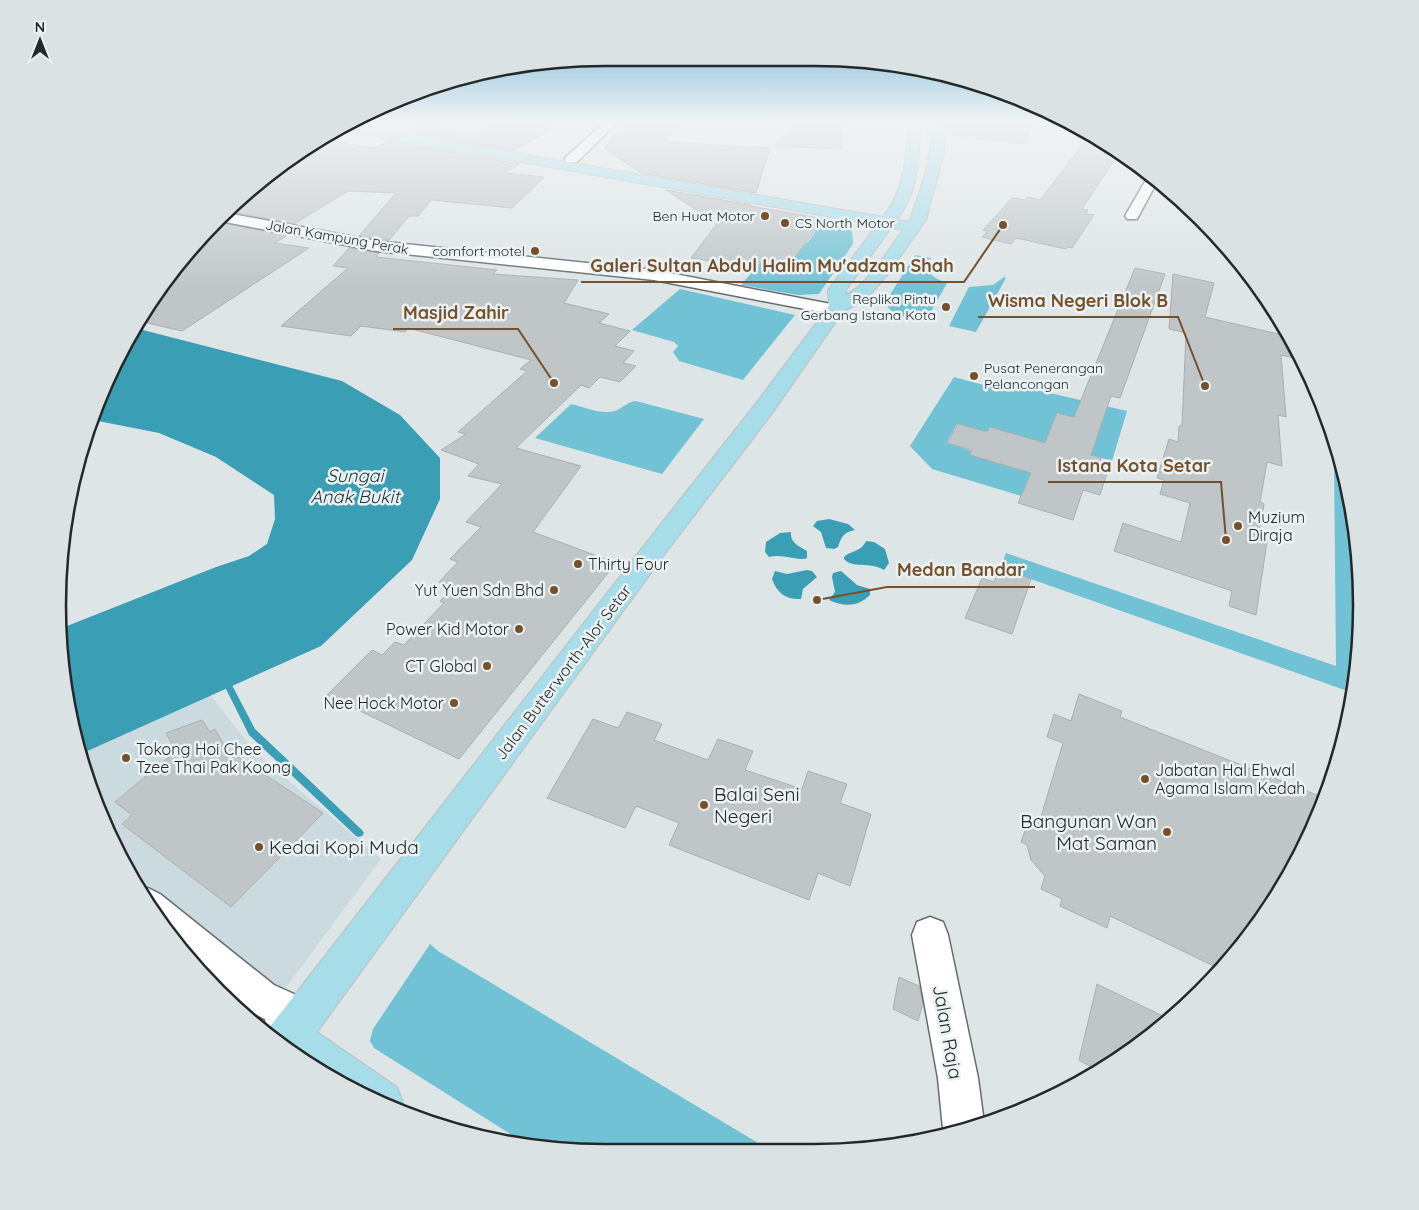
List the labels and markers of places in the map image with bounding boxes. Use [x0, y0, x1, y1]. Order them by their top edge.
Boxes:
place label: Ben Huat Motor [652, 207, 756, 225]
marker: Ben Huat Motor [759, 210, 771, 222]
place label: CS North Motor [795, 214, 896, 232]
marker: CS North Motor [779, 217, 791, 229]
place label: comfort motel [433, 242, 525, 260]
marker: comfort motel [529, 245, 541, 257]
callout: Galeri Sultan Abdul Halim Mu'adzam Shah [581, 249, 964, 282]
callout: Wisma Negeri Blok B [978, 284, 1178, 317]
place label: Replika Pintu Gerbang Istana Kota [801, 290, 936, 324]
callout: Masjid Zahir [393, 296, 518, 329]
marker: Replika Pintu Gerbang Istana Kota [940, 301, 952, 313]
place label: Pusat Penerangan Pelancongan [984, 359, 1103, 393]
marker: Pusat Penerangan Pelancongan [968, 370, 980, 382]
callout: Istana Kota Setar [1048, 449, 1221, 482]
place label: Muzium Diraja [1248, 507, 1305, 545]
marker: Muzium Diraja [1232, 520, 1244, 532]
place label: Thirty Four [588, 554, 669, 574]
callout: Medan Bandar [887, 554, 1035, 587]
marker: Thirty Four [572, 558, 584, 570]
place label: Yut Yuen Sdn Bhd [415, 580, 544, 600]
marker: Yut Yuen Sdn Bhd [548, 584, 560, 596]
place label: Power Kid Motor [386, 619, 509, 639]
marker: Power Kid Motor [513, 623, 525, 635]
place label: CT Global [405, 656, 477, 676]
marker: CT Global [481, 660, 493, 672]
place label: Nee Hock Motor [323, 693, 444, 713]
marker: Nee Hock Motor [448, 697, 460, 709]
place label: Tokong Hoi Chee Tzee Thai Pak Koong [136, 739, 291, 777]
marker: Tokong Hoi Chee Tzee Thai Pak Koong [120, 752, 132, 764]
place label: Jabatan Hal Ehwal Agama Islam Kedah [1155, 760, 1305, 798]
marker: Jabatan Hal Ehwal Agama Islam Kedah [1139, 773, 1151, 785]
place label: Balai Seni Negeri [714, 782, 799, 828]
marker: Balai Seni Negeri [698, 799, 710, 811]
place label: Bangunan Wan Mat Saman [1020, 809, 1157, 855]
marker: Bangunan Wan Mat Saman [1161, 826, 1173, 838]
place label: Kedai Kopi Muda [269, 835, 419, 859]
marker: Kedai Kopi Muda [253, 841, 265, 853]

